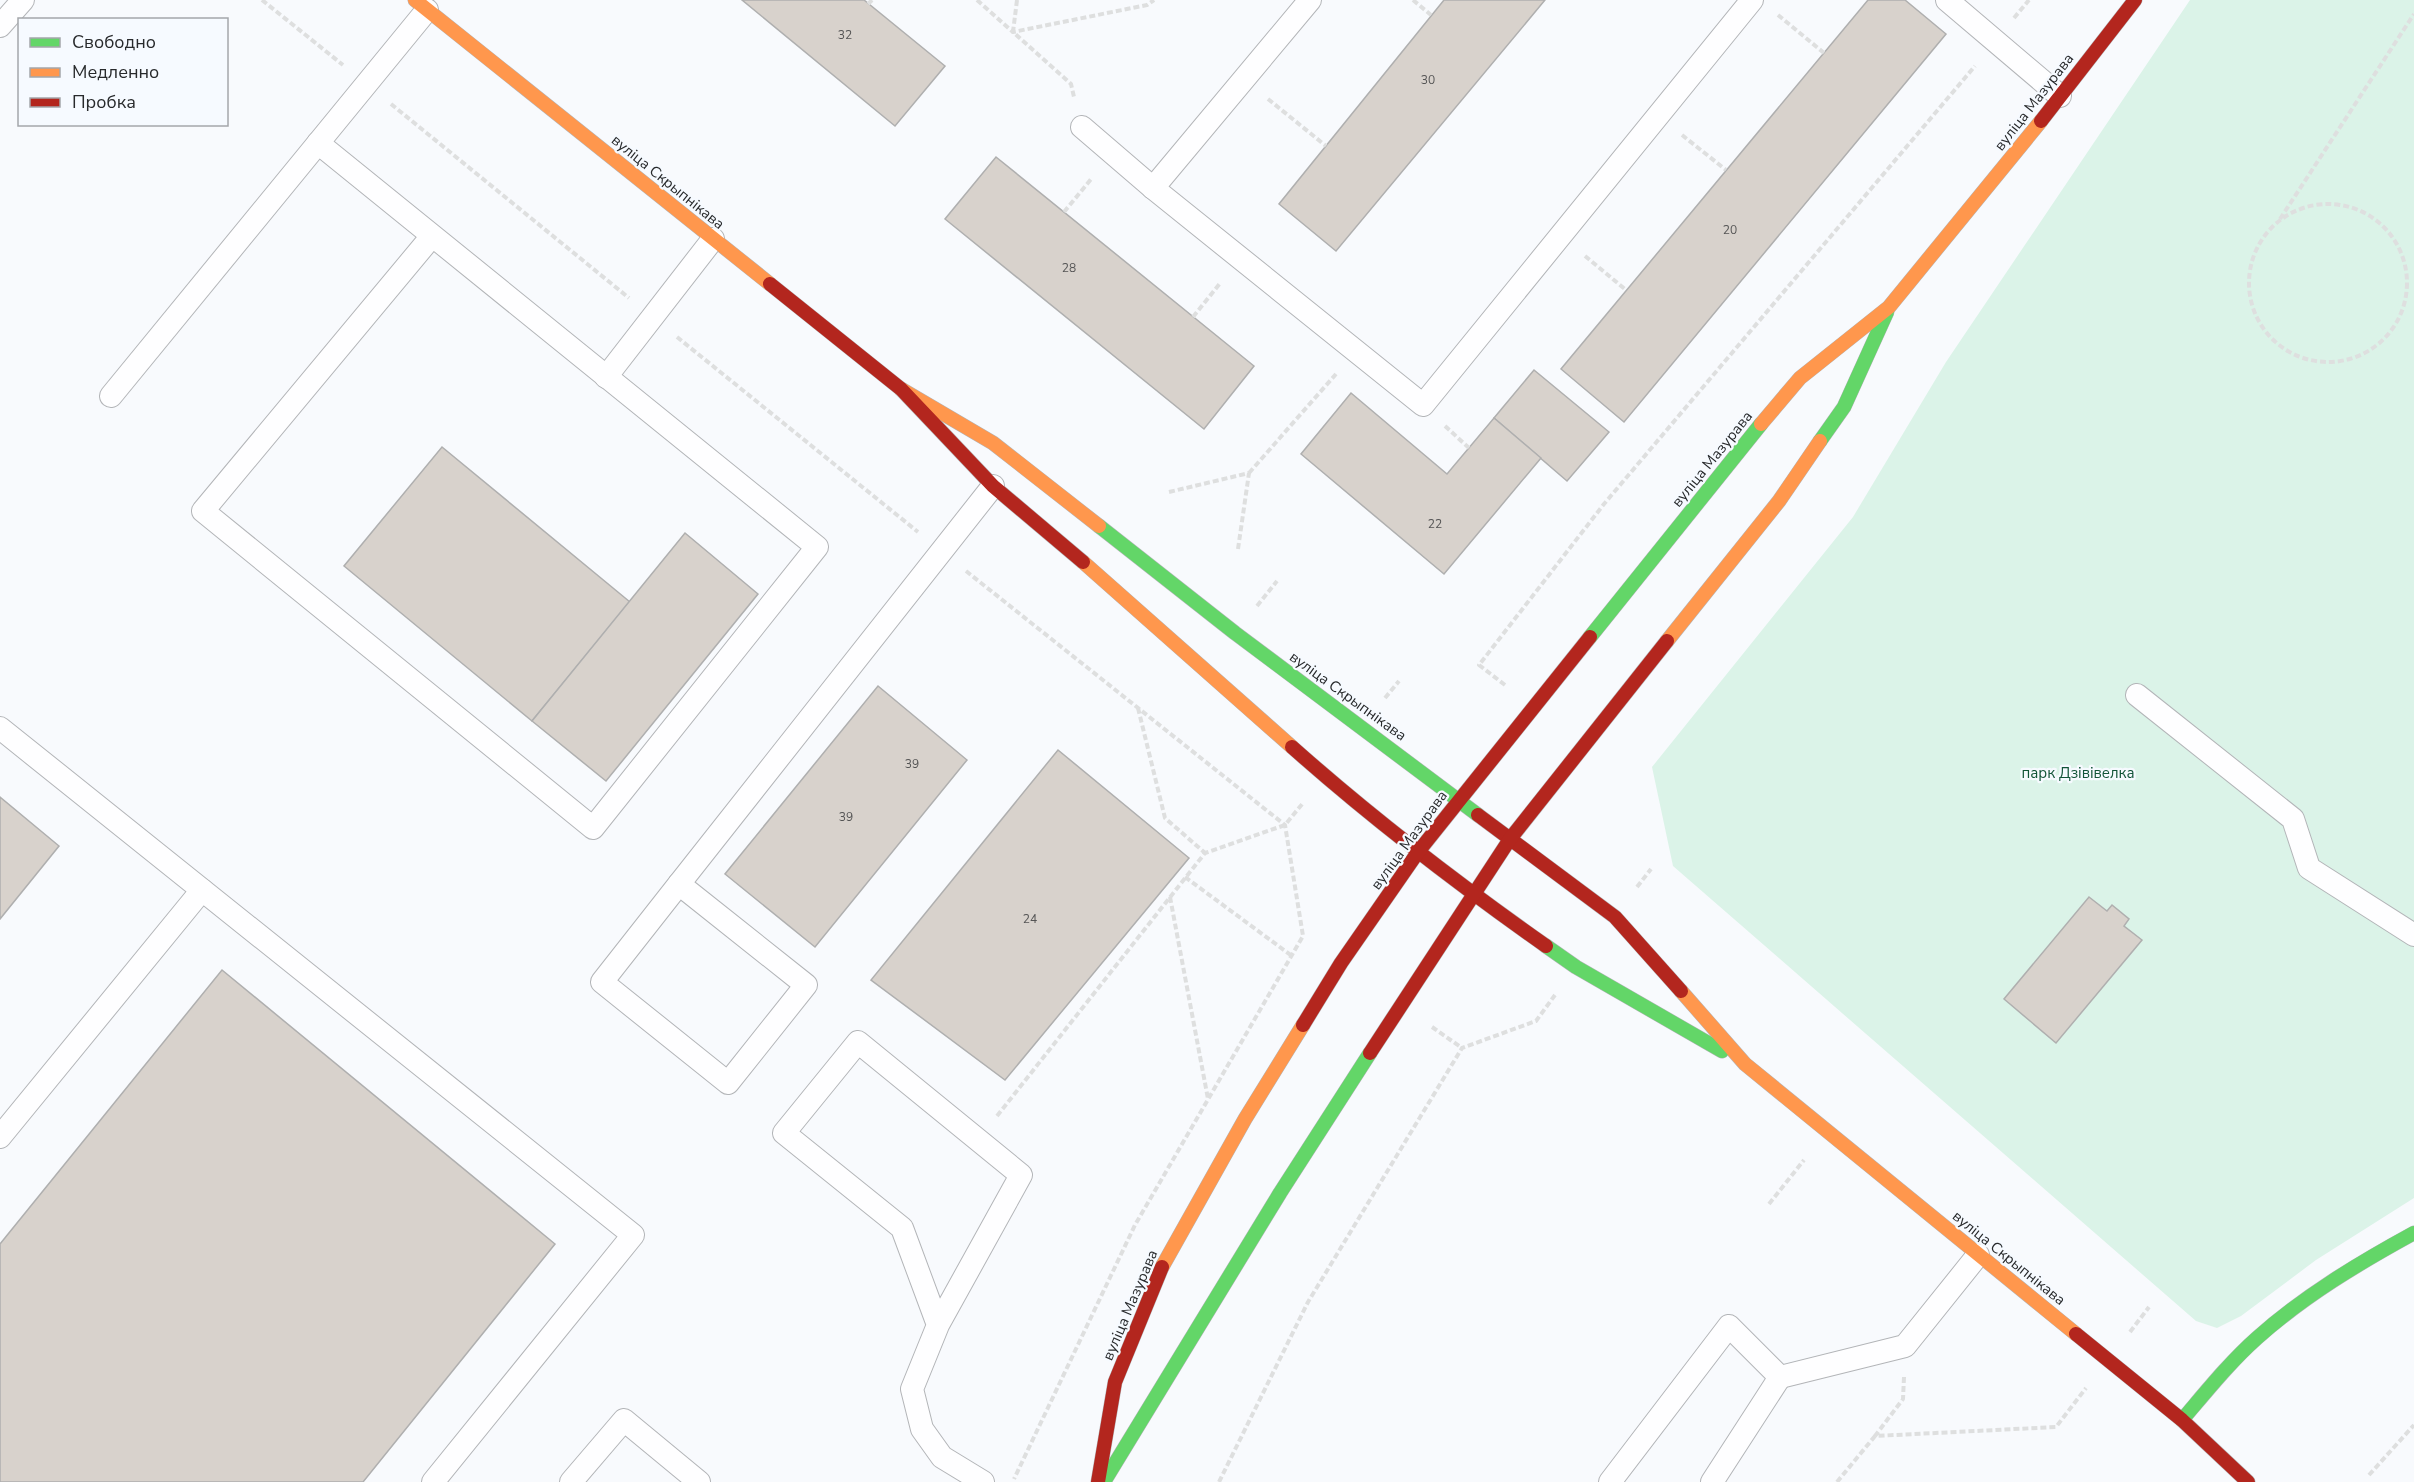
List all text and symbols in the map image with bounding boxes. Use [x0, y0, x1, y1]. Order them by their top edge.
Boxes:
legend [18, 18, 228, 126]
house number: 32 [838, 27, 852, 43]
text: Свободно [72, 30, 156, 54]
street label: вуліца Мазурава [1990, 49, 2078, 155]
text: Медленно [72, 60, 159, 84]
house number: 30 [1421, 72, 1435, 88]
text: Пробка [72, 90, 136, 114]
street label: вуліца Скрыпнікава [607, 130, 729, 234]
house number: 20 [1723, 222, 1737, 238]
house number: 28 [1062, 260, 1076, 276]
street label: вуліца Мазурава [1667, 407, 1757, 511]
house number: 22 [1428, 516, 1442, 532]
street label: вуліца Скрыпнікава [1285, 647, 1411, 745]
house number: 39 [905, 756, 919, 772]
park label: парк Дзівівелка [2022, 763, 2135, 783]
street label: вуліца Мазурава [1366, 786, 1452, 894]
house number: 39 [839, 809, 853, 825]
house number: 24 [1023, 911, 1037, 927]
street label: вуліца Скрыпнікава [1948, 1206, 2070, 1310]
street label: вуліца Мазурава [1098, 1247, 1162, 1363]

